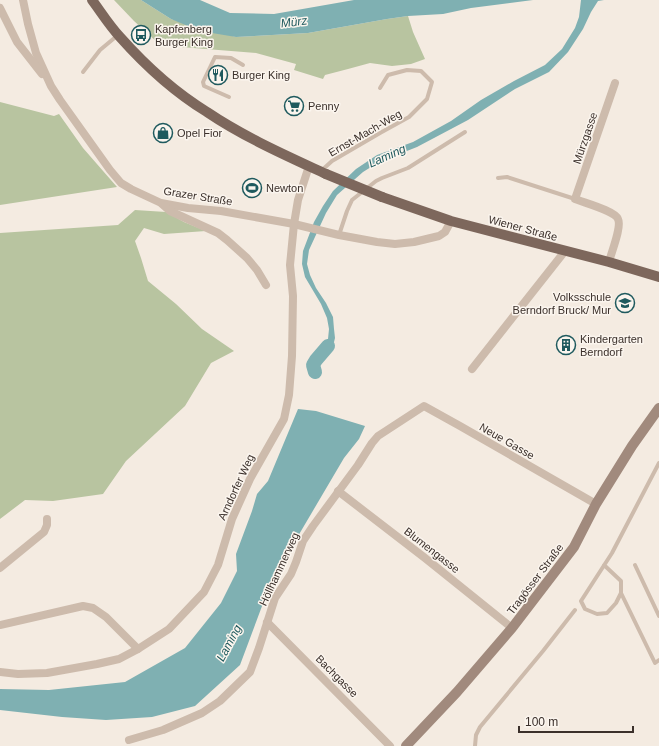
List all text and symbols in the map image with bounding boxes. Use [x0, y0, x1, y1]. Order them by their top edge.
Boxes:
water label: Mürz [280, 13, 308, 31]
place label: Kapfenberg Burger King [155, 23, 213, 48]
bus stop icon: Kapfenberg Burger King [130, 24, 152, 46]
restaurant icon: Burger King [207, 64, 229, 86]
place label: Burger King [232, 69, 290, 81]
supermarket icon: Penny [283, 95, 305, 117]
place label: Penny [308, 100, 340, 112]
street label: Ernst-Mach-Weg [326, 107, 404, 159]
street label: Mürzgasse [571, 111, 599, 165]
shop icon: Opel Fior [152, 122, 174, 144]
place label: Opel Fior [177, 127, 223, 139]
water label: Laming [366, 141, 408, 170]
sports icon: Newton [241, 177, 263, 199]
place label: Newton [266, 182, 303, 194]
street label: Grazer Straße [163, 185, 233, 207]
street label: Wiener Straße [487, 213, 559, 243]
place label: Volksschule Berndorf Bruck/ Mur [513, 291, 611, 316]
school or university icon: Volksschule Berndorf Bruck/ Mur [614, 292, 636, 314]
place label: Kindergarten Berndorf [580, 333, 643, 358]
building icon: Kindergarten Berndorf [555, 334, 577, 356]
street label: Neue Gasse [478, 421, 536, 461]
street label: Arndorfer Weg [215, 452, 257, 522]
street label: Blumengasse [402, 525, 462, 575]
street label: Höllhammerweg [257, 530, 301, 608]
street label: Tragösser Straße [505, 541, 565, 617]
water label: Laming [214, 622, 245, 664]
street label: Bachgasse [314, 653, 360, 699]
scale bar [519, 708, 633, 734]
text: 100 m [525, 715, 558, 729]

